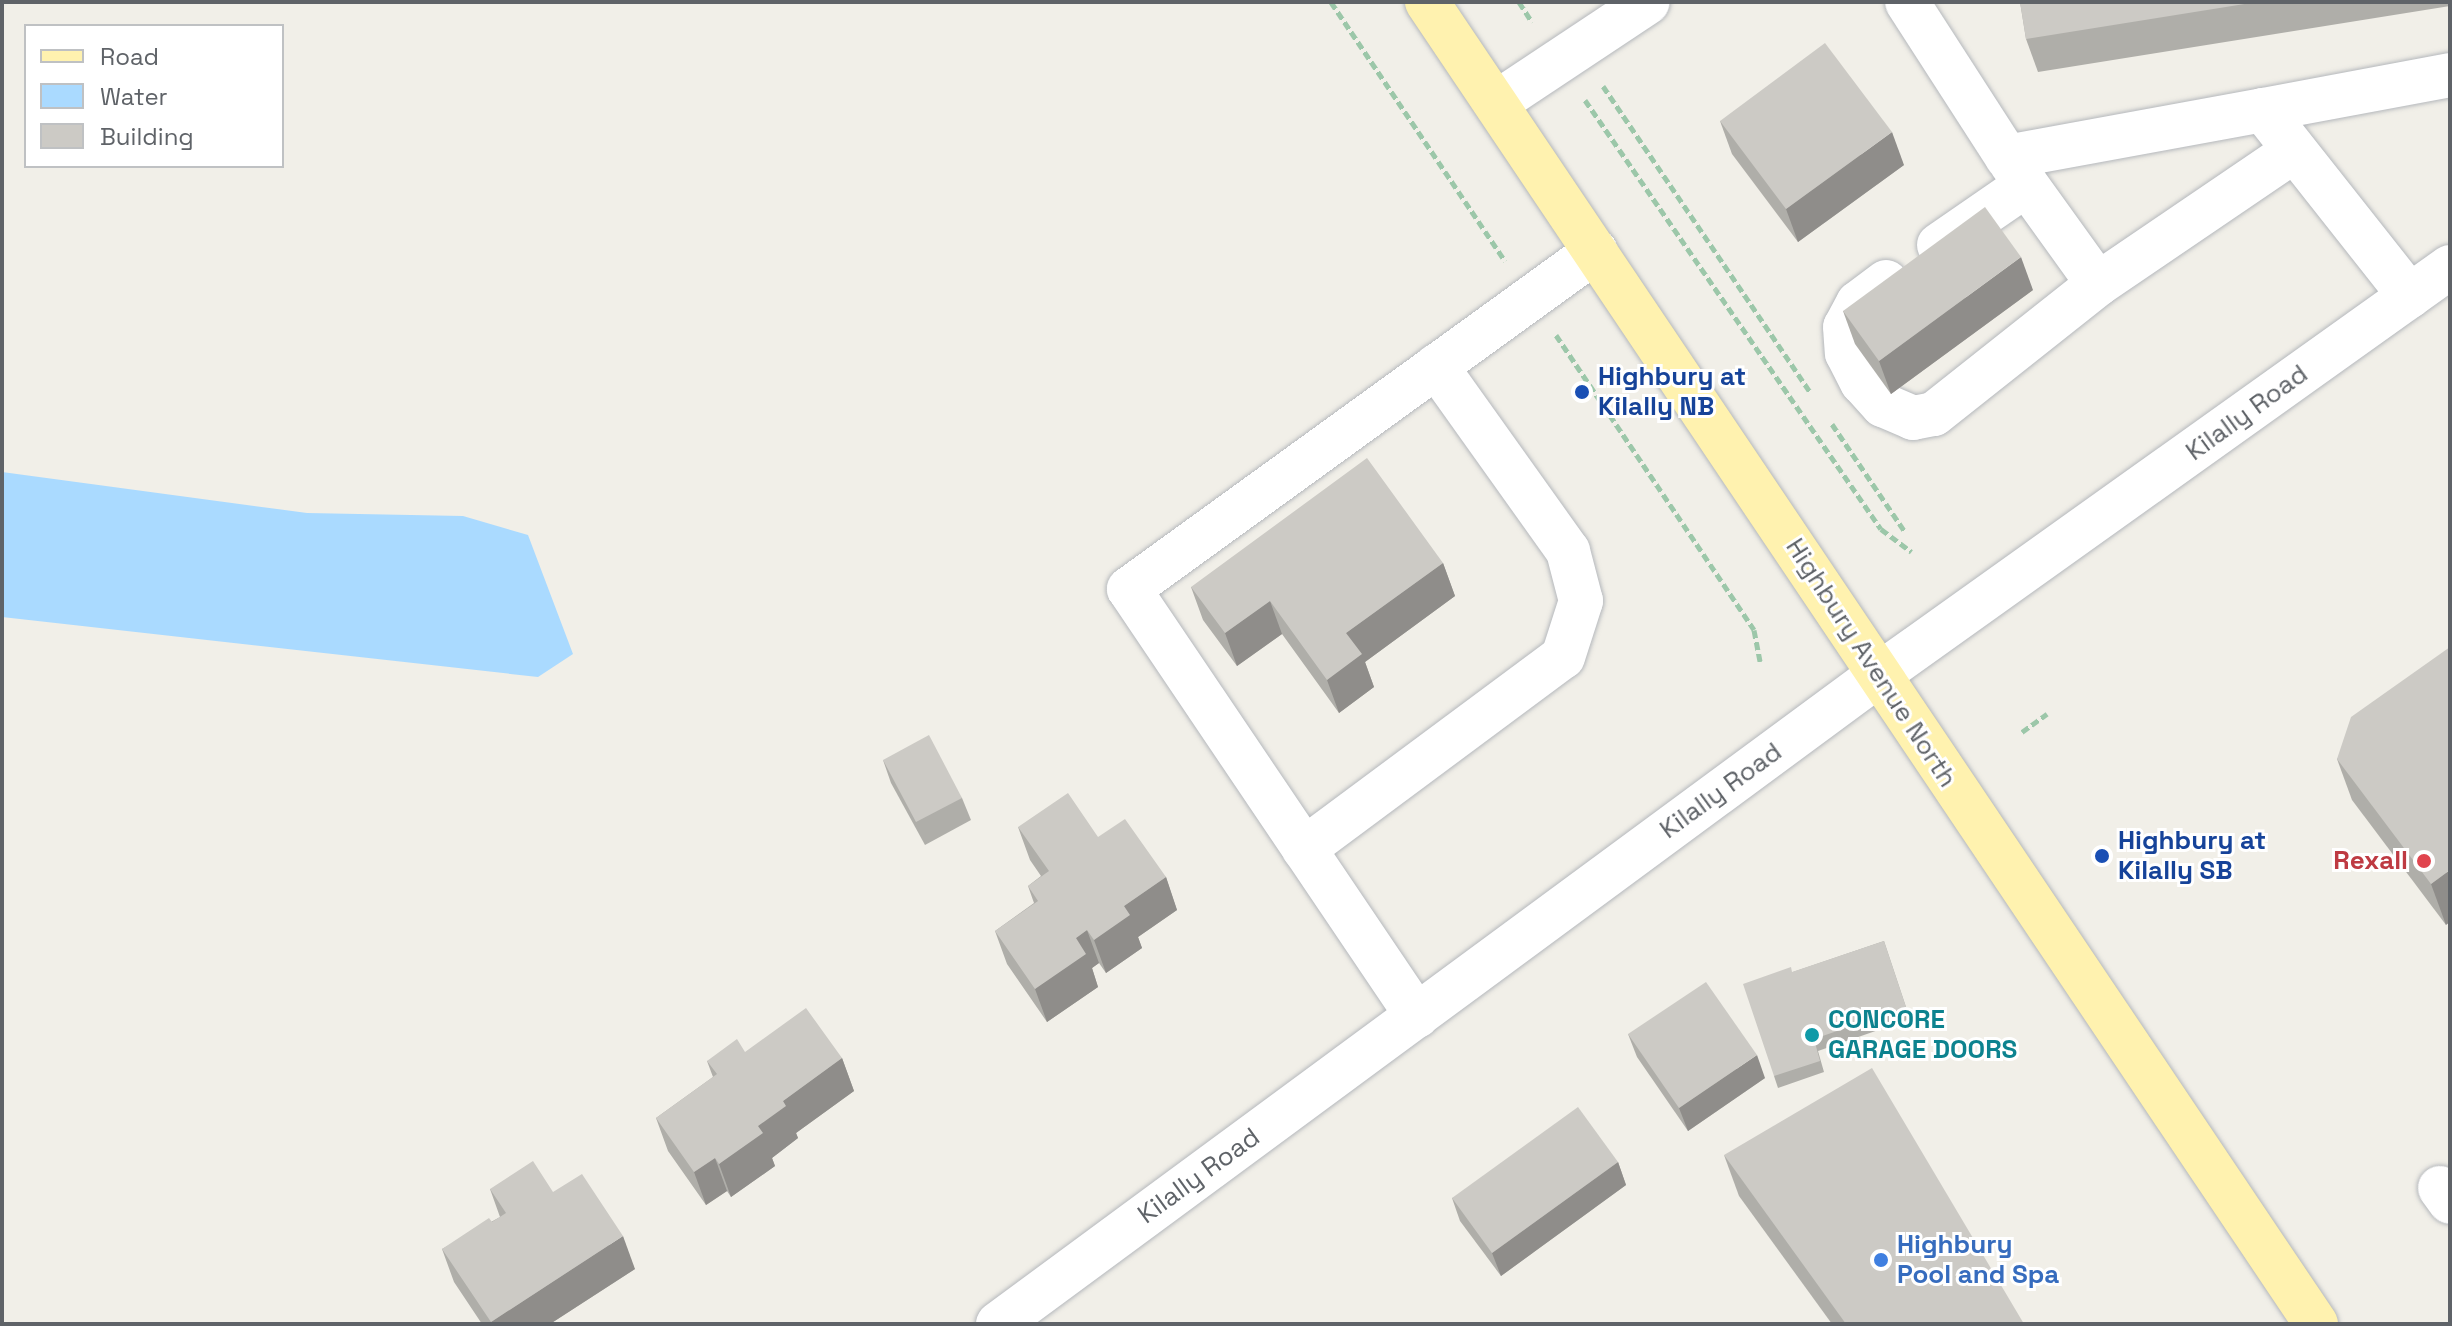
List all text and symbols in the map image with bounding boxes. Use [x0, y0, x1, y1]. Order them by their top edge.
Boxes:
legend [24, 24, 284, 168]
text: Road [100, 41, 159, 72]
text: Water [100, 81, 168, 112]
text: Building [100, 121, 194, 152]
street label: Kilally Road [2180, 358, 2314, 468]
place label: Highbury at Kilally NB [1598, 361, 1746, 422]
marker: Highbury at Kilally NB [1573, 383, 1591, 401]
street label: Highbury Avenue North [1779, 533, 1963, 793]
street label: Kilally Road [1654, 736, 1788, 846]
place label: Highbury at Kilally SB [2118, 825, 2266, 886]
place label: Rexall [2333, 845, 2408, 877]
marker: Highbury at Kilally SB [2093, 847, 2111, 865]
marker: Rexall [2415, 852, 2433, 870]
place label: CONCORE GARAGE DOORS [1828, 1004, 2017, 1066]
marker: CONCORE GARAGE DOORS [1803, 1026, 1821, 1044]
street label: Kilally Road [1132, 1121, 1266, 1231]
place label: Highbury Pool and Spa [1897, 1229, 2059, 1290]
marker: Highbury Pool and Spa [1872, 1251, 1890, 1269]

